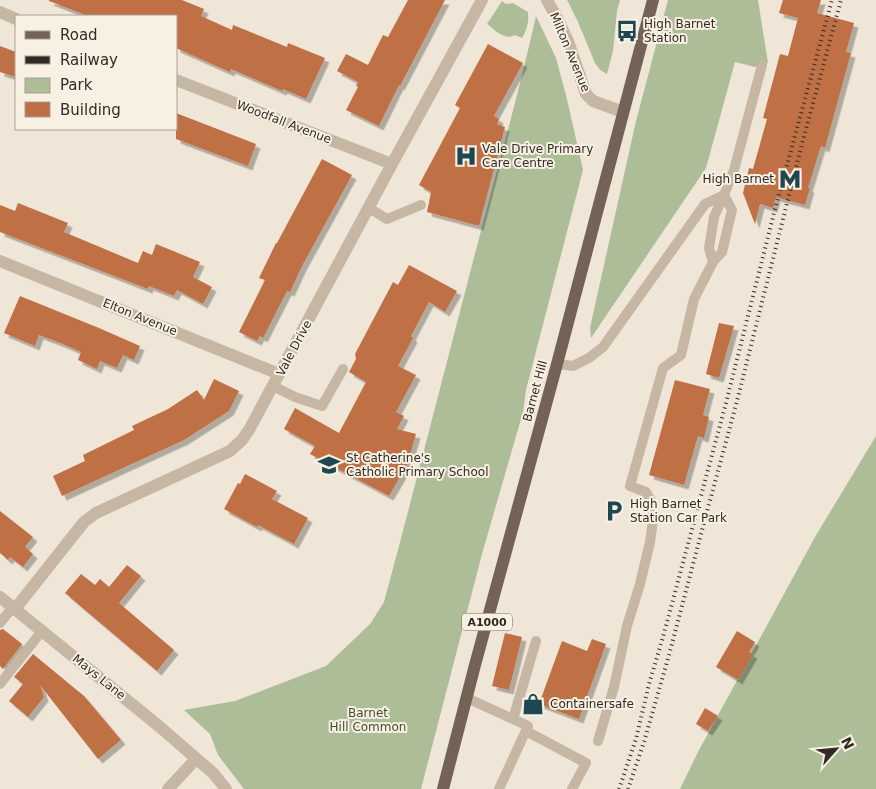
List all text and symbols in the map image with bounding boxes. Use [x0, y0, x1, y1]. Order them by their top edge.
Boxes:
street label: Milton Avenue [547, 10, 593, 94]
legend [15, 15, 178, 130]
place label: High Barnet Station [644, 17, 716, 45]
bus stop icon: High Barnet Station [614, 18, 640, 44]
text: Road [60, 26, 98, 44]
text: Railway [60, 51, 118, 69]
text: Park [60, 76, 93, 94]
street label: Woodfall Avenue [235, 98, 333, 146]
text: Building [60, 101, 121, 119]
place label: Vale Drive Primary Care Centre [482, 142, 593, 170]
hospital icon: Vale Drive Primary Care Centre [453, 143, 479, 169]
metro station icon: High Barnet [777, 166, 803, 192]
place label: High Barnet [703, 172, 774, 186]
street label: Elton Avenue [101, 296, 179, 338]
street label: Vale Drive [273, 318, 315, 378]
street label: Barnet Hill [520, 359, 550, 423]
place label: St Catherine's Catholic Primary School [346, 451, 489, 479]
school or university icon: St Catherine's Catholic Primary School [316, 452, 342, 478]
place label: High Barnet Station Car Park [630, 497, 727, 525]
parking icon: High Barnet Station Car Park [601, 498, 627, 524]
road number: A1000 [462, 614, 512, 630]
street label: Mays Lane [70, 651, 128, 703]
shop icon: Containersafe [520, 691, 546, 717]
place label: Containersafe [550, 697, 634, 711]
park label: Barnet Hill Common [330, 706, 406, 734]
north arrow [811, 724, 861, 774]
text: N [838, 734, 857, 752]

